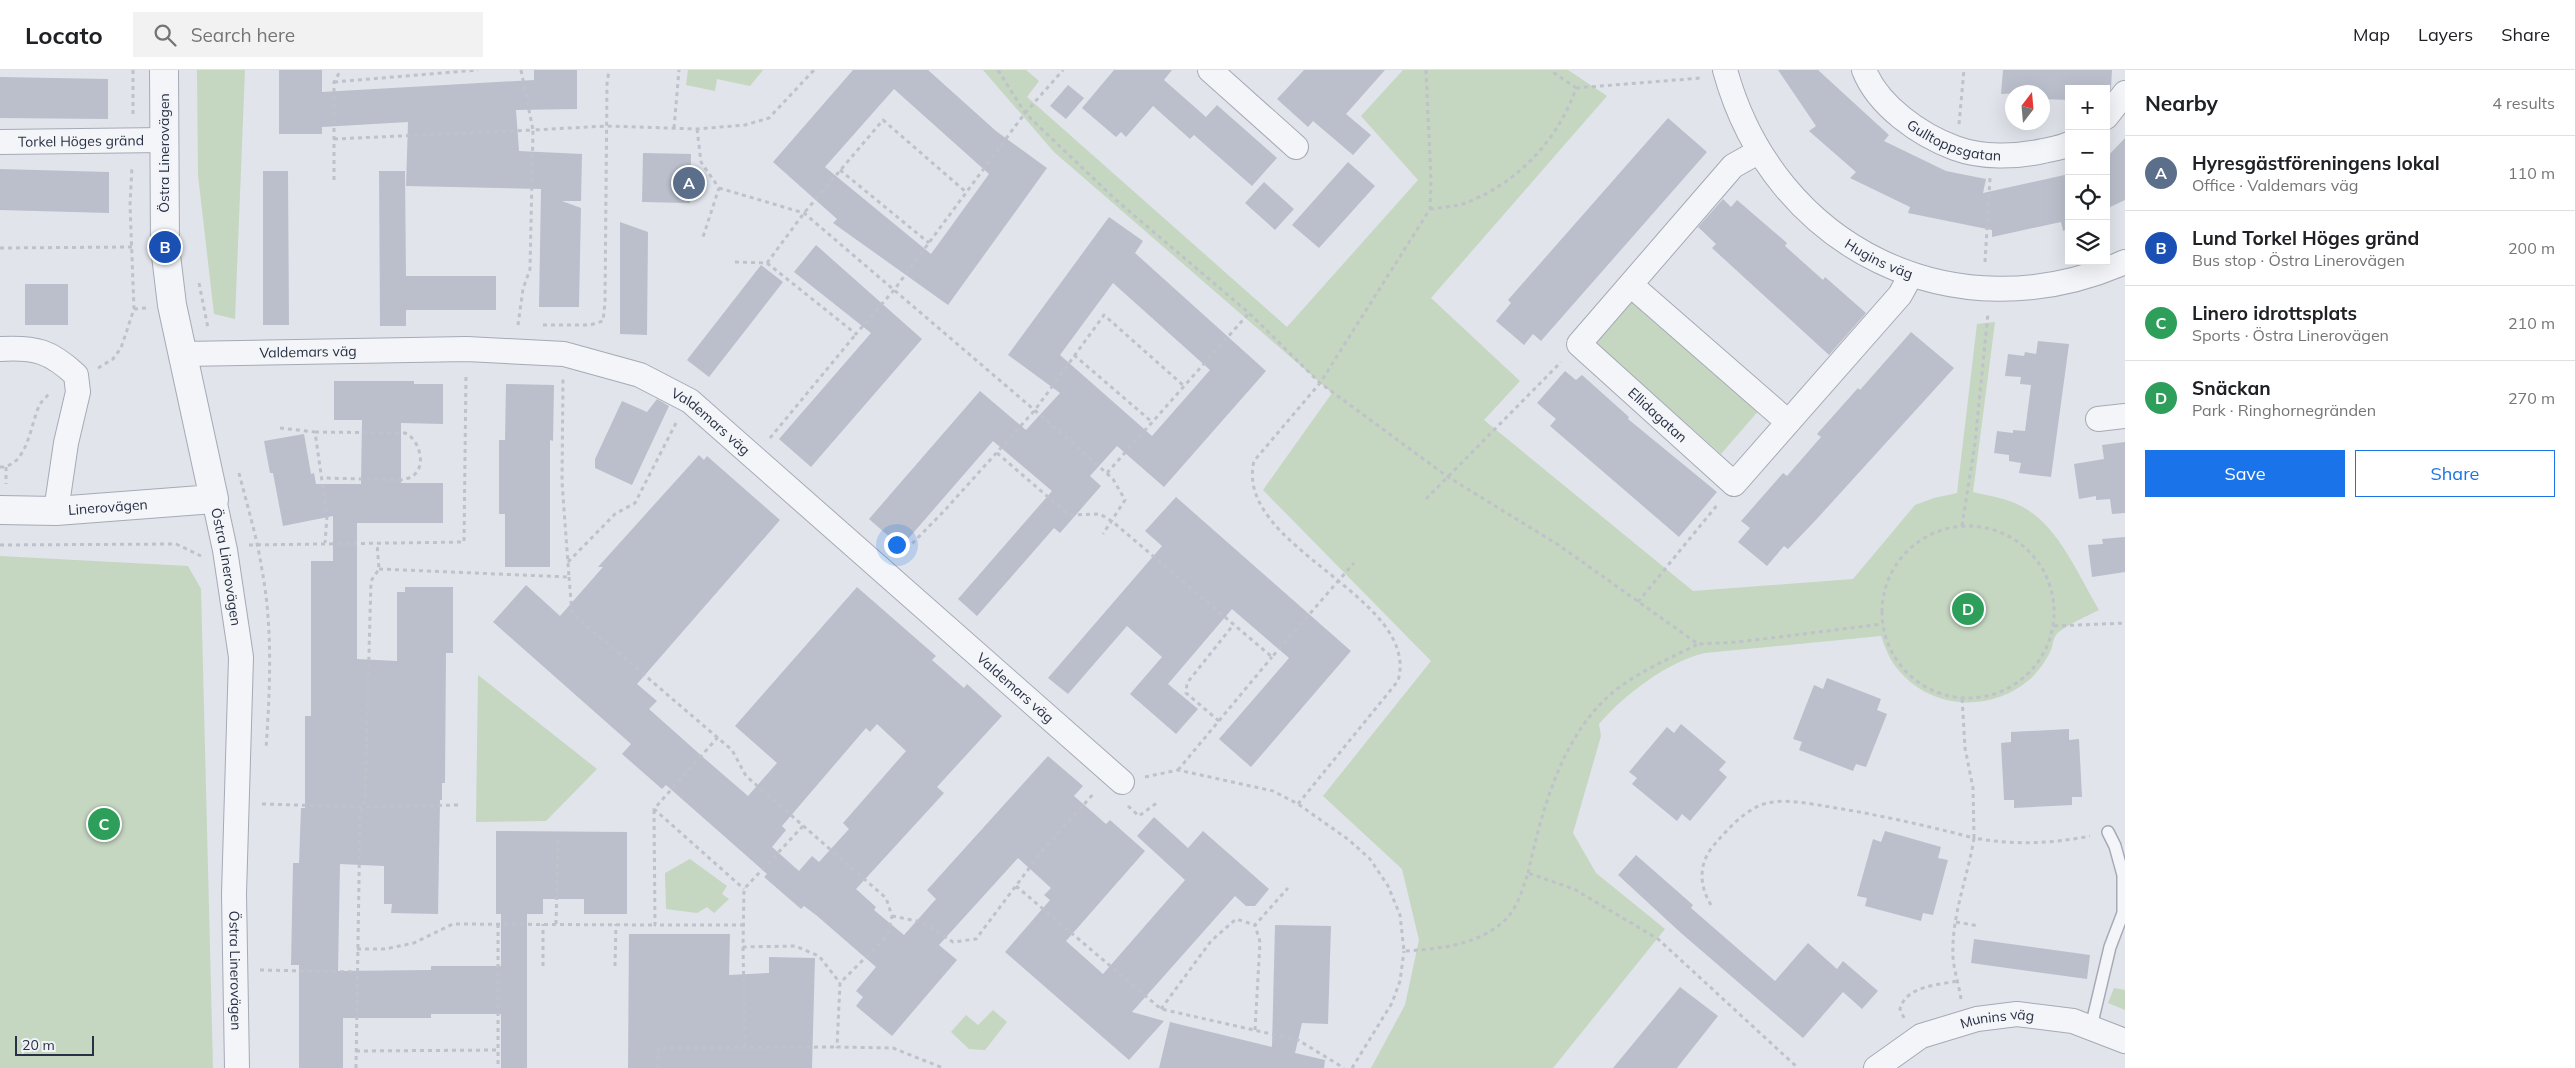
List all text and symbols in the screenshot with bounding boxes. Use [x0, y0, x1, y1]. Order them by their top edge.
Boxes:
search box [133, 12, 483, 57]
text: Locato [25, 20, 103, 50]
icon: search [151, 21, 179, 49]
text: Search here [191, 23, 295, 47]
text: Map [2353, 23, 2390, 46]
text: Layers [2418, 23, 2473, 46]
text: Share [2501, 23, 2550, 46]
north arrow [2005, 85, 2050, 130]
map controls [2065, 85, 2110, 265]
button: + [2065, 85, 2110, 130]
text: Nearby [2145, 90, 2218, 116]
street label: Östra Linerovägen [155, 93, 173, 213]
text: 4 results [2492, 93, 2555, 113]
street label: Gulltoppsgatan [1903, 116, 2001, 165]
button: − [2065, 130, 2110, 175]
street label: Torkel Höges gränd [18, 131, 144, 151]
text: Hyresgästföreningens lokal [2192, 151, 2440, 175]
text: A [2155, 163, 2167, 183]
text: 110 m [2508, 163, 2555, 183]
pin: A [673, 164, 705, 202]
button: locate [2065, 175, 2110, 220]
text: Office · Valdemars väg [2192, 175, 2358, 195]
button: layers [2065, 220, 2110, 265]
text: Lund Torkel Höges gränd [2192, 226, 2419, 250]
pin: B [149, 228, 181, 266]
street label: Hugins väg [1841, 235, 1915, 283]
text: B [2155, 238, 2167, 258]
text: 200 m [2508, 238, 2555, 258]
text: Bus stop · Östra Linerovägen [2192, 250, 2405, 270]
text: Linero idrottsplats [2192, 301, 2357, 325]
text: C [2156, 313, 2166, 333]
text: 210 m [2508, 313, 2555, 333]
text: Sports · Östra Linerovägen [2192, 325, 2389, 345]
street label: Valdemars väg [259, 342, 357, 362]
text: Snäckan [2192, 376, 2271, 400]
street label: Valdemars väg [668, 384, 754, 459]
street label: Ellidagatan [1624, 384, 1691, 446]
text: D [2155, 388, 2167, 408]
text: 270 m [2508, 388, 2555, 408]
text: Park · Ringhornegränden [2192, 400, 2376, 420]
button: Save [2145, 450, 2345, 497]
button: Share [2355, 450, 2555, 497]
street label: Linerovägen [67, 495, 148, 519]
street label: Östra Linerovägen [207, 506, 245, 627]
your location [884, 532, 910, 558]
pin: D [1952, 590, 1984, 628]
street label: Valdemars väg [973, 649, 1058, 727]
pin: C [88, 805, 120, 843]
street label: Östra Linerovägen [225, 911, 245, 1030]
street label: Munins väg [1958, 1005, 2035, 1033]
scale bar [15, 1033, 94, 1056]
text: 20 m [22, 1036, 55, 1054]

